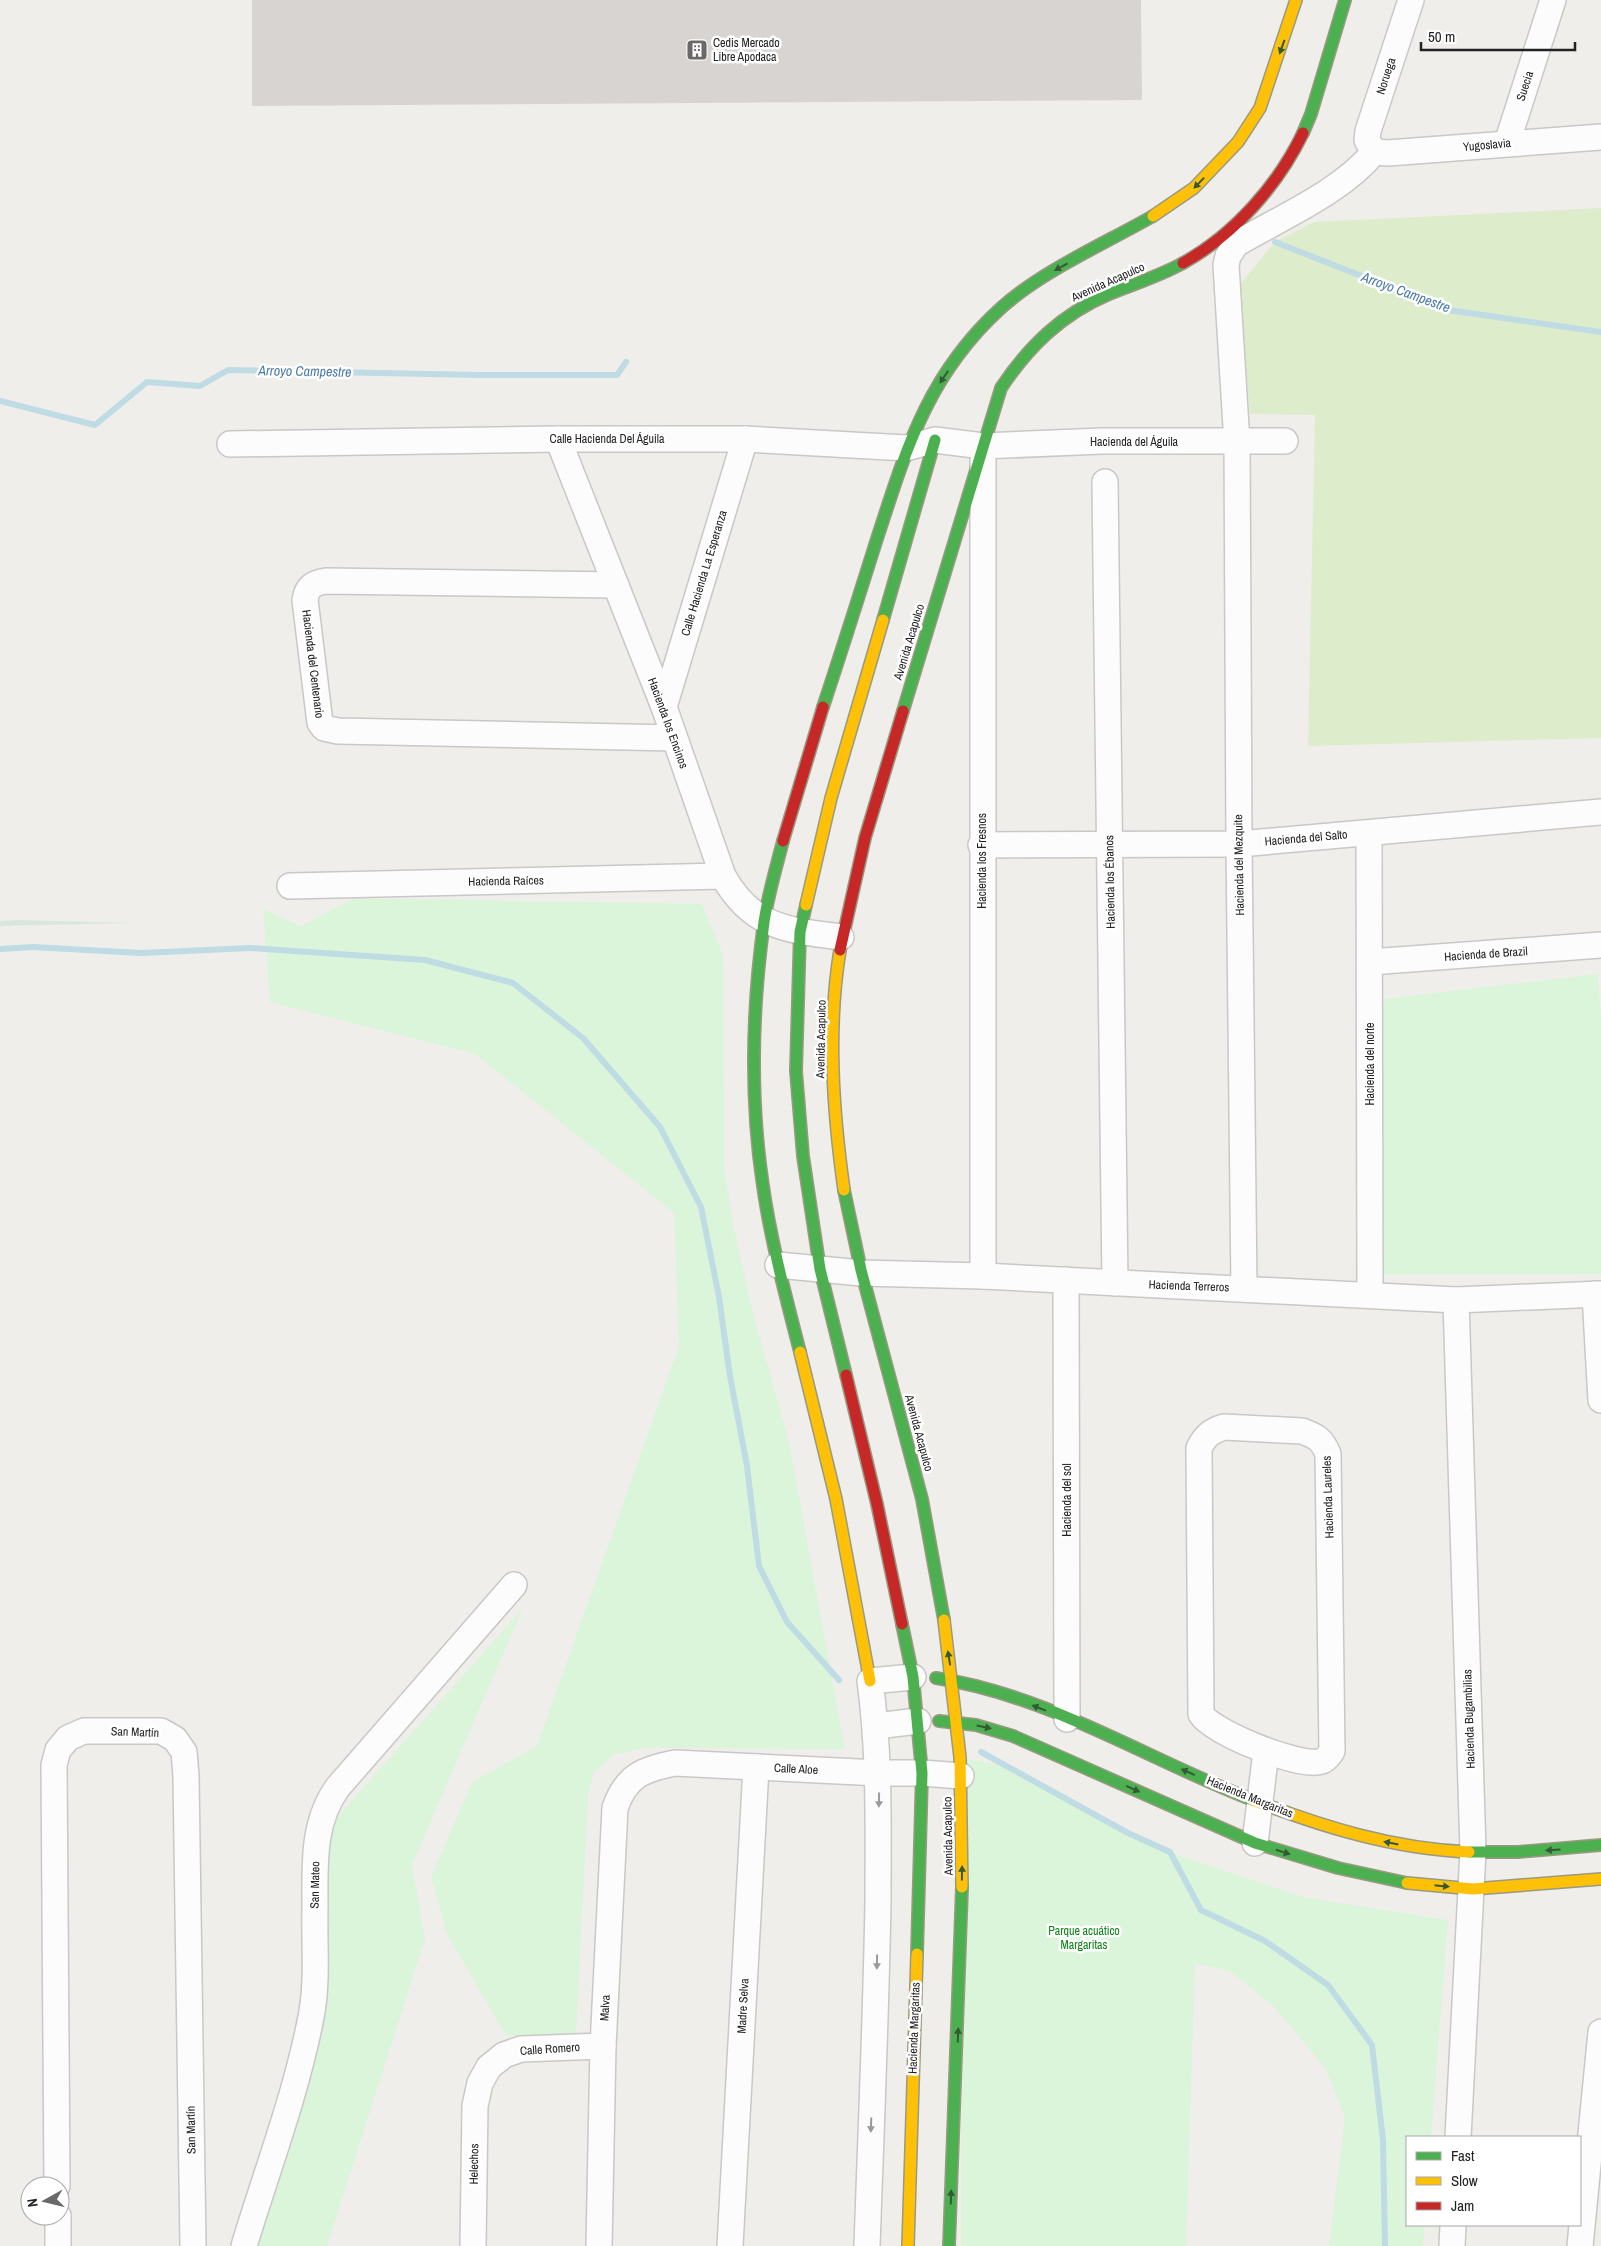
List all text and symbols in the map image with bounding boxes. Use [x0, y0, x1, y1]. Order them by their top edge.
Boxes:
scale bar [1421, 20, 1575, 52]
text: 50 m [1428, 26, 1455, 47]
place label: Cedis Mercado Libre Apodaca [713, 35, 780, 65]
building icon: Cedis Mercado Libre Apodaca [685, 38, 709, 62]
one-way arrow [1278, 39, 1285, 54]
street label: Noruega [1373, 55, 1400, 96]
street label: Suecia [1513, 68, 1538, 103]
street label: Yugoslavia [1462, 135, 1512, 155]
one-way arrow [1193, 177, 1205, 189]
street label: Avenida Acapulco [1068, 259, 1147, 306]
one-way arrow [1054, 263, 1067, 272]
water label: Arroyo Campestre [1358, 267, 1453, 316]
water label: Arroyo Campestre [257, 361, 352, 381]
one-way arrow [939, 370, 949, 384]
street label: Calle Hacienda Del Águila [550, 431, 665, 447]
street label: Hacienda del Águila [1090, 434, 1179, 450]
street label: Calle Hacienda La Esperanza [677, 508, 731, 638]
street label: Avenida Acapulco [890, 602, 928, 683]
street label: Hacienda del Centenario [298, 609, 328, 719]
street label: Hacienda los Encinos [644, 675, 692, 771]
street label: Hacienda los Fresnos [974, 813, 990, 909]
street label: Hacienda del Mezquite [1230, 814, 1248, 916]
street label: Hacienda del Salto [1264, 826, 1348, 850]
street label: Hacienda los Ébanos [1101, 835, 1119, 929]
street label: Hacienda Raíces [468, 872, 544, 890]
street label: Hacienda de Brazil [1444, 943, 1528, 965]
street label: Avenida Acapulco [812, 1000, 830, 1079]
street label: Hacienda del norte [1362, 1022, 1378, 1106]
street label: Hacienda Terreros [1148, 1277, 1230, 1295]
street label: Avenida Acapulco [901, 1392, 937, 1473]
street label: Hacienda Laureles [1319, 1455, 1337, 1539]
street label: Hacienda del sol [1059, 1463, 1075, 1537]
one-way arrow [945, 1650, 953, 1666]
street label: Hacienda Bugambilias [1459, 1669, 1479, 1769]
one-way arrow [1031, 1704, 1046, 1712]
street label: San Martín [111, 1723, 159, 1741]
one-way arrow [976, 1723, 991, 1731]
street label: Calle Aloe [773, 1760, 819, 1778]
one-way arrow [1181, 1768, 1195, 1776]
street label: Hacienda Margaritas [1204, 1772, 1296, 1822]
one-way arrow [1126, 1786, 1140, 1794]
one-way arrow [875, 1792, 883, 1808]
street label: Avenida Acapulco [939, 1797, 957, 1876]
one-way arrow [1382, 1838, 1398, 1846]
one-way arrow [1544, 1846, 1560, 1854]
one-way arrow [1276, 1848, 1291, 1856]
street label: San Mateo [307, 1861, 323, 1909]
one-way arrow [959, 1864, 967, 1880]
one-way arrow [1434, 1882, 1450, 1890]
park label: Parque acuático Margaritas [1048, 1923, 1120, 1953]
one-way arrow [873, 1954, 881, 1970]
street label: Madre Selva [734, 1977, 752, 2034]
street label: Hacienda Margaritas [904, 1982, 924, 2074]
street label: Malva [596, 1994, 614, 2022]
one-way arrow [954, 2027, 962, 2043]
street label: Calle Romero [519, 2039, 581, 2059]
street label: San Martín [183, 2106, 199, 2154]
one-way arrow [867, 2117, 875, 2133]
legend [1406, 2136, 1581, 2226]
street label: Helechos [466, 2143, 482, 2185]
text: Fast [1451, 2145, 1475, 2166]
text: Slow [1451, 2170, 1478, 2191]
north arrow [20, 2176, 70, 2226]
one-way arrow [947, 2189, 955, 2205]
text: Jam [1451, 2195, 1474, 2216]
text: N [23, 2197, 42, 2208]

